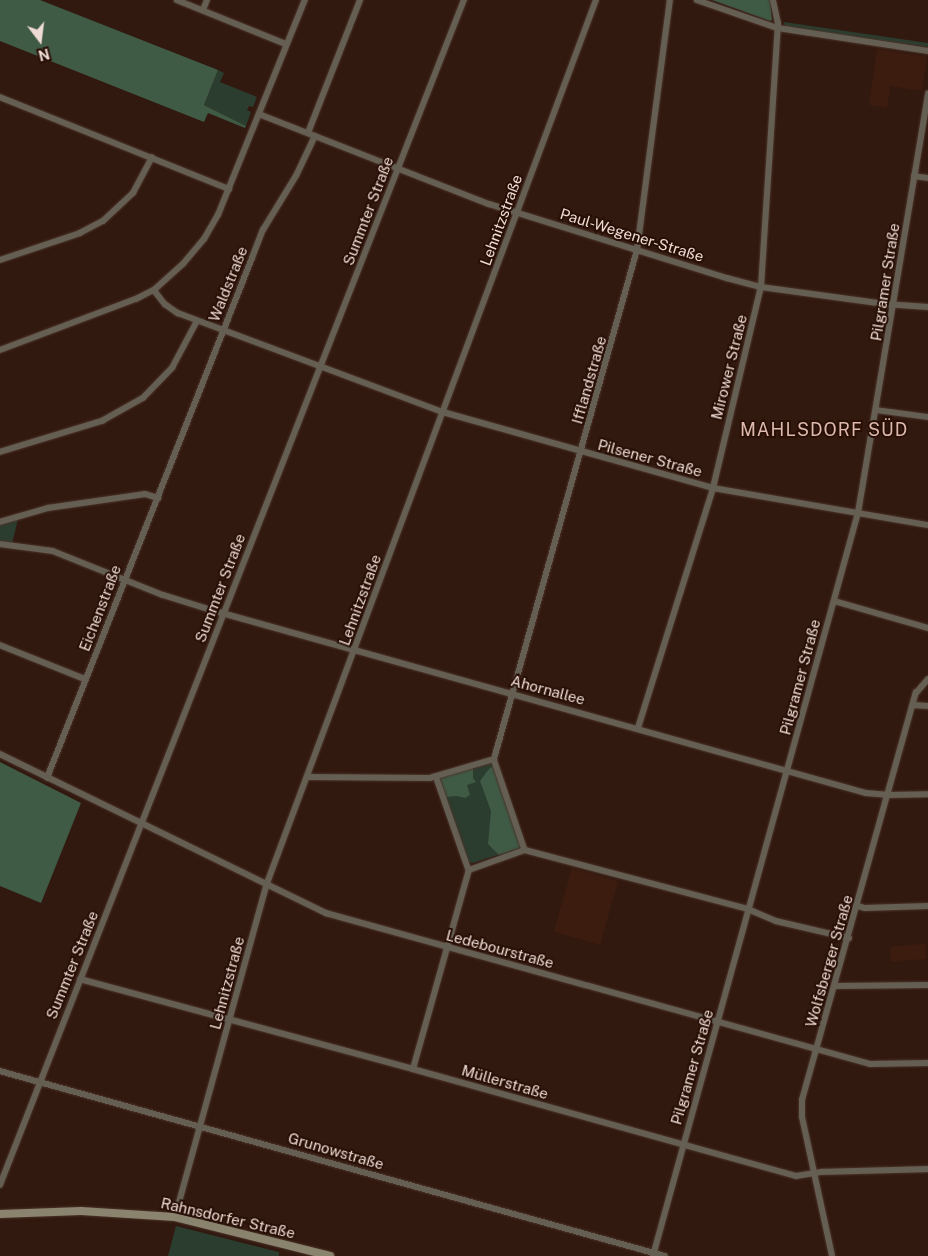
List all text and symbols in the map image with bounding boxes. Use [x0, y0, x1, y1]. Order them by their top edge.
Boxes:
north arrow [15, 15, 65, 65]
text: N [37, 45, 51, 64]
street label: Summter Straße [339, 154, 397, 268]
street label: Lehnitzstraße [476, 172, 526, 268]
street label: Paul-Wegener-Straße [558, 205, 706, 265]
street label: Pilgramer Straße [867, 222, 903, 342]
street label: Waldstraße [205, 244, 251, 324]
street label: Mirower Straße [707, 313, 751, 421]
street label: Ifflandstraße [568, 334, 610, 426]
district label: MAHLSDORF SÜD [738, 419, 910, 441]
street label: Pilsener Straße [596, 435, 704, 481]
street label: Summter Straße [191, 531, 249, 645]
street label: Lehnitzstraße [335, 552, 385, 648]
street label: Eichenstraße [75, 562, 125, 654]
street label: Pilgramer Straße [776, 617, 824, 737]
street label: Ahornallee [509, 671, 587, 709]
street label: Wolfsberger Straße [802, 893, 856, 1029]
street label: Summter Straße [42, 908, 102, 1022]
street label: Ledebourstraße [444, 926, 556, 972]
street label: Lehnitzstraße [206, 935, 248, 1031]
street label: Pilgramer Straße [667, 1007, 717, 1127]
street label: Müllerstraße [460, 1061, 550, 1103]
street label: Grunowstraße [286, 1129, 386, 1173]
street label: Rahnsdorfer Straße [159, 1194, 297, 1242]

